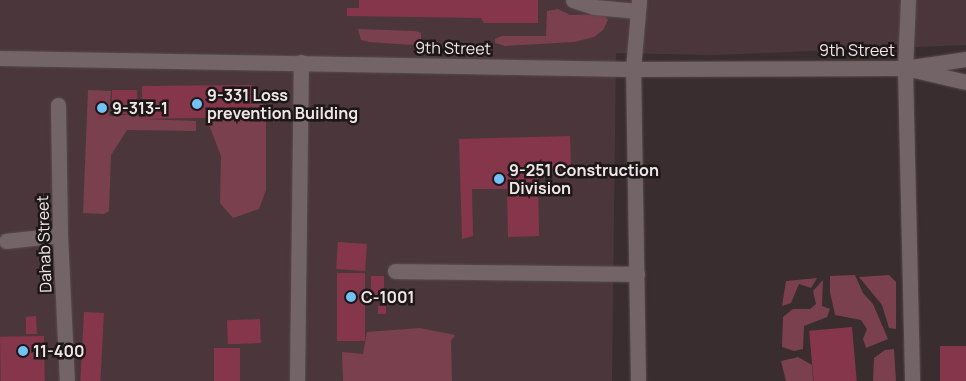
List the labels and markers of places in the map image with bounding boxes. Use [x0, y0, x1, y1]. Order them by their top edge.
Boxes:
place label: 9-331 Loss prevention Building [207, 85, 358, 123]
place label: 9-313-1 [112, 98, 168, 118]
marker: 9-331 Loss prevention Building [191, 98, 203, 110]
marker: 9-313-1 [96, 102, 108, 114]
place label: 9-251 Construction Division [509, 160, 659, 198]
marker: 9-251 Construction Division [493, 173, 505, 185]
place label: C-1001 [361, 287, 415, 307]
marker: C-1001 [345, 291, 357, 303]
place label: 11-400 [33, 341, 85, 361]
marker: 11-400 [17, 345, 29, 357]

